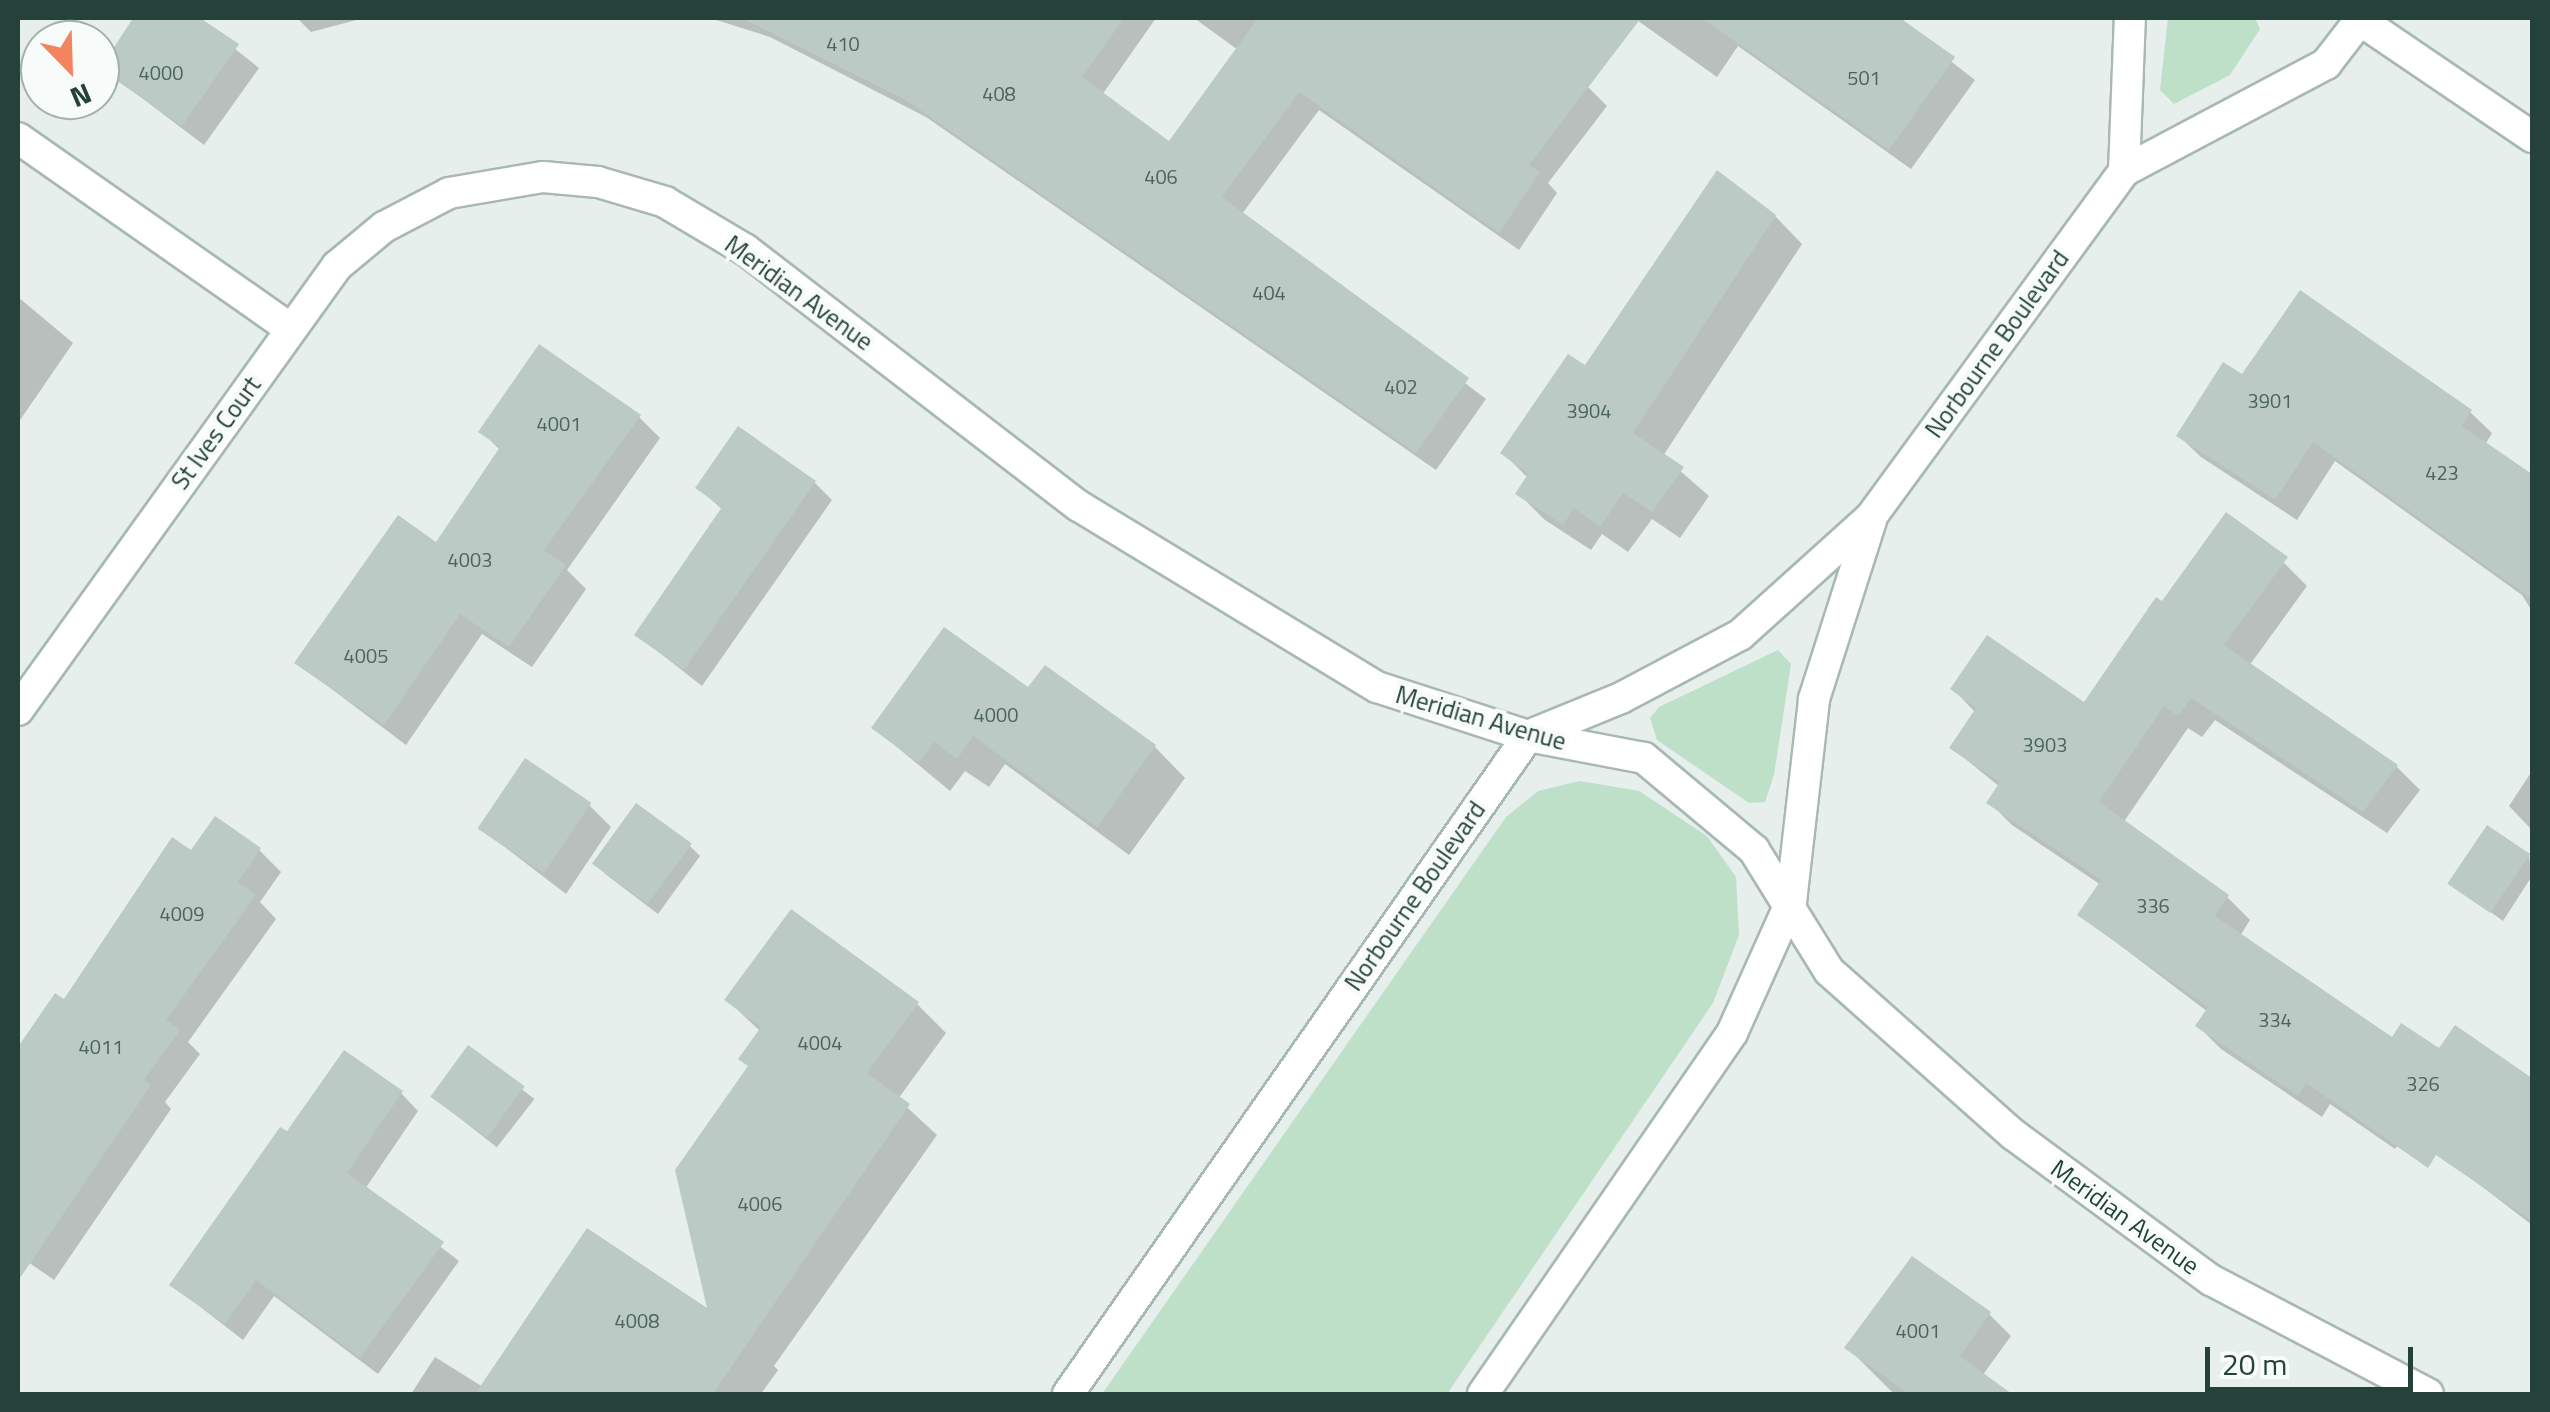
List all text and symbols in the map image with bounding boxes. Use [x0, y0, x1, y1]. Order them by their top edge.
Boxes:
north arrow [20, 20, 120, 120]
house number: 410 [826, 31, 860, 55]
house number: 4000 [139, 60, 183, 84]
house number: 501 [1847, 65, 1881, 89]
text: N [64, 73, 98, 120]
house number: 408 [982, 81, 1016, 105]
house number: 406 [1144, 164, 1178, 188]
street label: Meridian Avenue [719, 229, 879, 357]
street label: Norbourne Boulevard [1919, 244, 2075, 444]
house number: 404 [1252, 280, 1286, 304]
street label: St Ives Court [165, 371, 267, 495]
house number: 402 [1384, 374, 1418, 398]
house number: 3901 [2248, 388, 2292, 412]
house number: 3904 [1567, 398, 1611, 422]
house number: 4001 [537, 411, 581, 435]
house number: 423 [2425, 460, 2459, 484]
house number: 4003 [448, 547, 492, 571]
house number: 4005 [344, 643, 388, 667]
street label: Meridian Avenue [1392, 679, 1570, 757]
house number: 4000 [974, 702, 1018, 726]
house number: 3903 [2023, 732, 2067, 756]
street label: Norbourne Boulevard [1338, 795, 1492, 997]
house number: 336 [2136, 893, 2170, 917]
house number: 4009 [160, 901, 204, 925]
house number: 334 [2258, 1007, 2292, 1031]
house number: 4004 [798, 1030, 842, 1054]
house number: 4011 [79, 1034, 123, 1058]
house number: 326 [2406, 1071, 2440, 1095]
street label: Meridian Avenue [2045, 1153, 2205, 1281]
house number: 4006 [738, 1191, 782, 1215]
house number: 4008 [615, 1308, 659, 1332]
house number: 4001 [1896, 1318, 1940, 1342]
scale bar [2210, 1327, 2418, 1389]
text: 20 m [2222, 1341, 2287, 1387]

